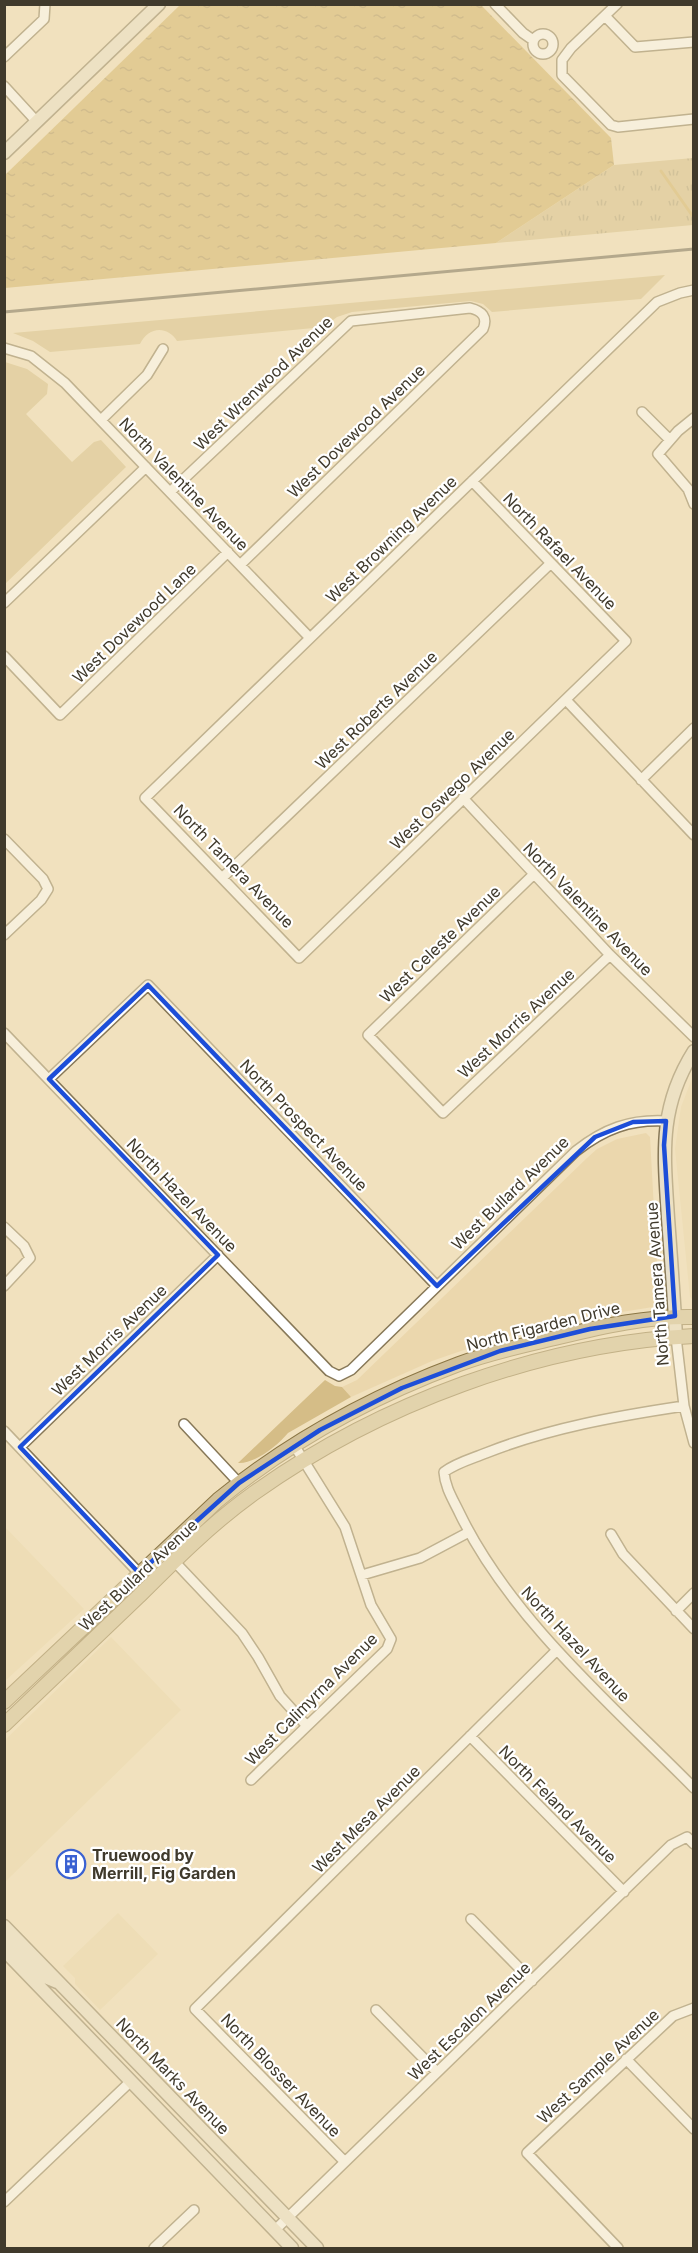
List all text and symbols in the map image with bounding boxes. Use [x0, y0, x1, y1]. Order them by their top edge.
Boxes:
street label: West Wrenwood Avenue [190, 312, 336, 454]
street label: West Dovewood Avenue [283, 360, 429, 502]
street label: North Valentine Avenue [115, 413, 253, 555]
street label: West Browning Avenue [321, 471, 461, 607]
street label: North Rafael Avenue [499, 488, 621, 614]
street label: West Dovewood Lane [68, 559, 200, 687]
street label: West Roberts Avenue [311, 647, 441, 773]
street label: West Oswego Avenue [386, 724, 518, 854]
street label: North Tamera Avenue [170, 800, 298, 932]
street label: North Valentine Avenue [519, 838, 657, 980]
street label: West Celeste Avenue [375, 881, 505, 1007]
street label: West Morris Avenue [454, 964, 578, 1082]
street label: North Prospect Avenue [236, 1055, 372, 1195]
street label: West Bullard Avenue [447, 1132, 573, 1254]
street label: North Hazel Avenue [123, 1134, 241, 1256]
street label: North Tamera Avenue [641, 1201, 673, 1367]
street label: West Morris Avenue [47, 1280, 171, 1400]
street label: North Figarden Drive [464, 1297, 622, 1355]
street label: West Bullard Avenue [74, 1515, 202, 1635]
street label: North Hazel Avenue [517, 1582, 635, 1706]
street label: West Calimyrna Avenue [241, 1629, 381, 1769]
street label: North Feland Avenue [495, 1741, 621, 1867]
street label: West Mesa Avenue [308, 1761, 424, 1877]
place label: Truewood by Merrill, Fig Garden [92, 1845, 236, 1883]
building icon: Truewood by Merrill, Fig Garden [55, 1848, 87, 1880]
street label: West Escalon Avenue [404, 1957, 534, 2085]
street label: West Sample Avenue [533, 2004, 663, 2128]
street label: North Blosser Avenue [217, 2009, 345, 2141]
street label: North Marks Avenue [112, 2013, 234, 2139]

